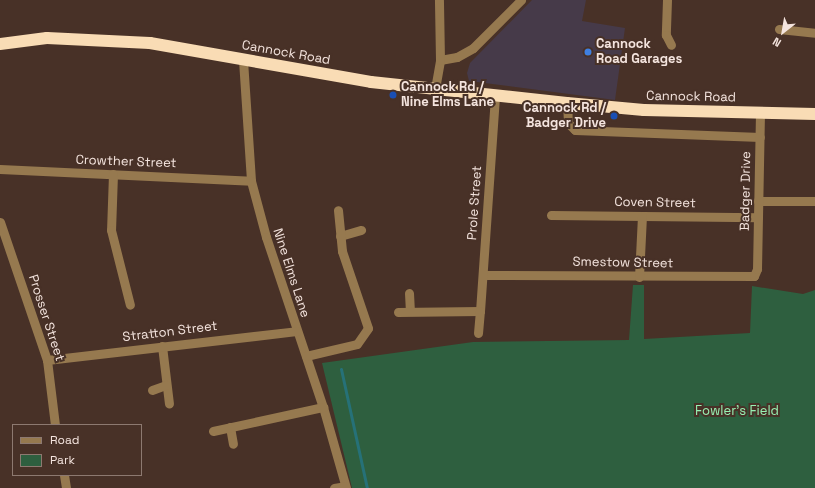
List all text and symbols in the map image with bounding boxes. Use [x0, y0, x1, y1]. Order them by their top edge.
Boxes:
north arrow [763, 12, 803, 52]
text: N [770, 34, 784, 50]
place label: Cannock Road Garages [596, 37, 682, 68]
street label: Cannock Road [240, 38, 332, 68]
marker: Cannock Road Garages [583, 47, 593, 57]
place label: Cannock Rd / Nine Elms Lane [401, 80, 494, 111]
street label: Cannock Road [646, 88, 736, 106]
marker: Cannock Rd / Nine Elms Lane [388, 90, 398, 100]
place label: Cannock Rd / Badger Drive [523, 101, 606, 132]
marker: Cannock Rd / Badger Drive [609, 111, 619, 121]
street label: Badger Drive [738, 151, 754, 231]
street label: Crowther Street [75, 152, 177, 172]
street label: Prole Street [465, 165, 485, 241]
street label: Coven Street [614, 194, 696, 212]
street label: Nine Elms Lane [269, 226, 313, 320]
street label: Smestow Street [573, 254, 673, 272]
street label: Prosser Street [25, 273, 67, 363]
street label: Stratton Street [122, 318, 218, 346]
park label: Fowler's Field [695, 403, 779, 419]
legend [12, 424, 142, 476]
text: Road [50, 432, 79, 448]
text: Park [50, 452, 75, 468]

